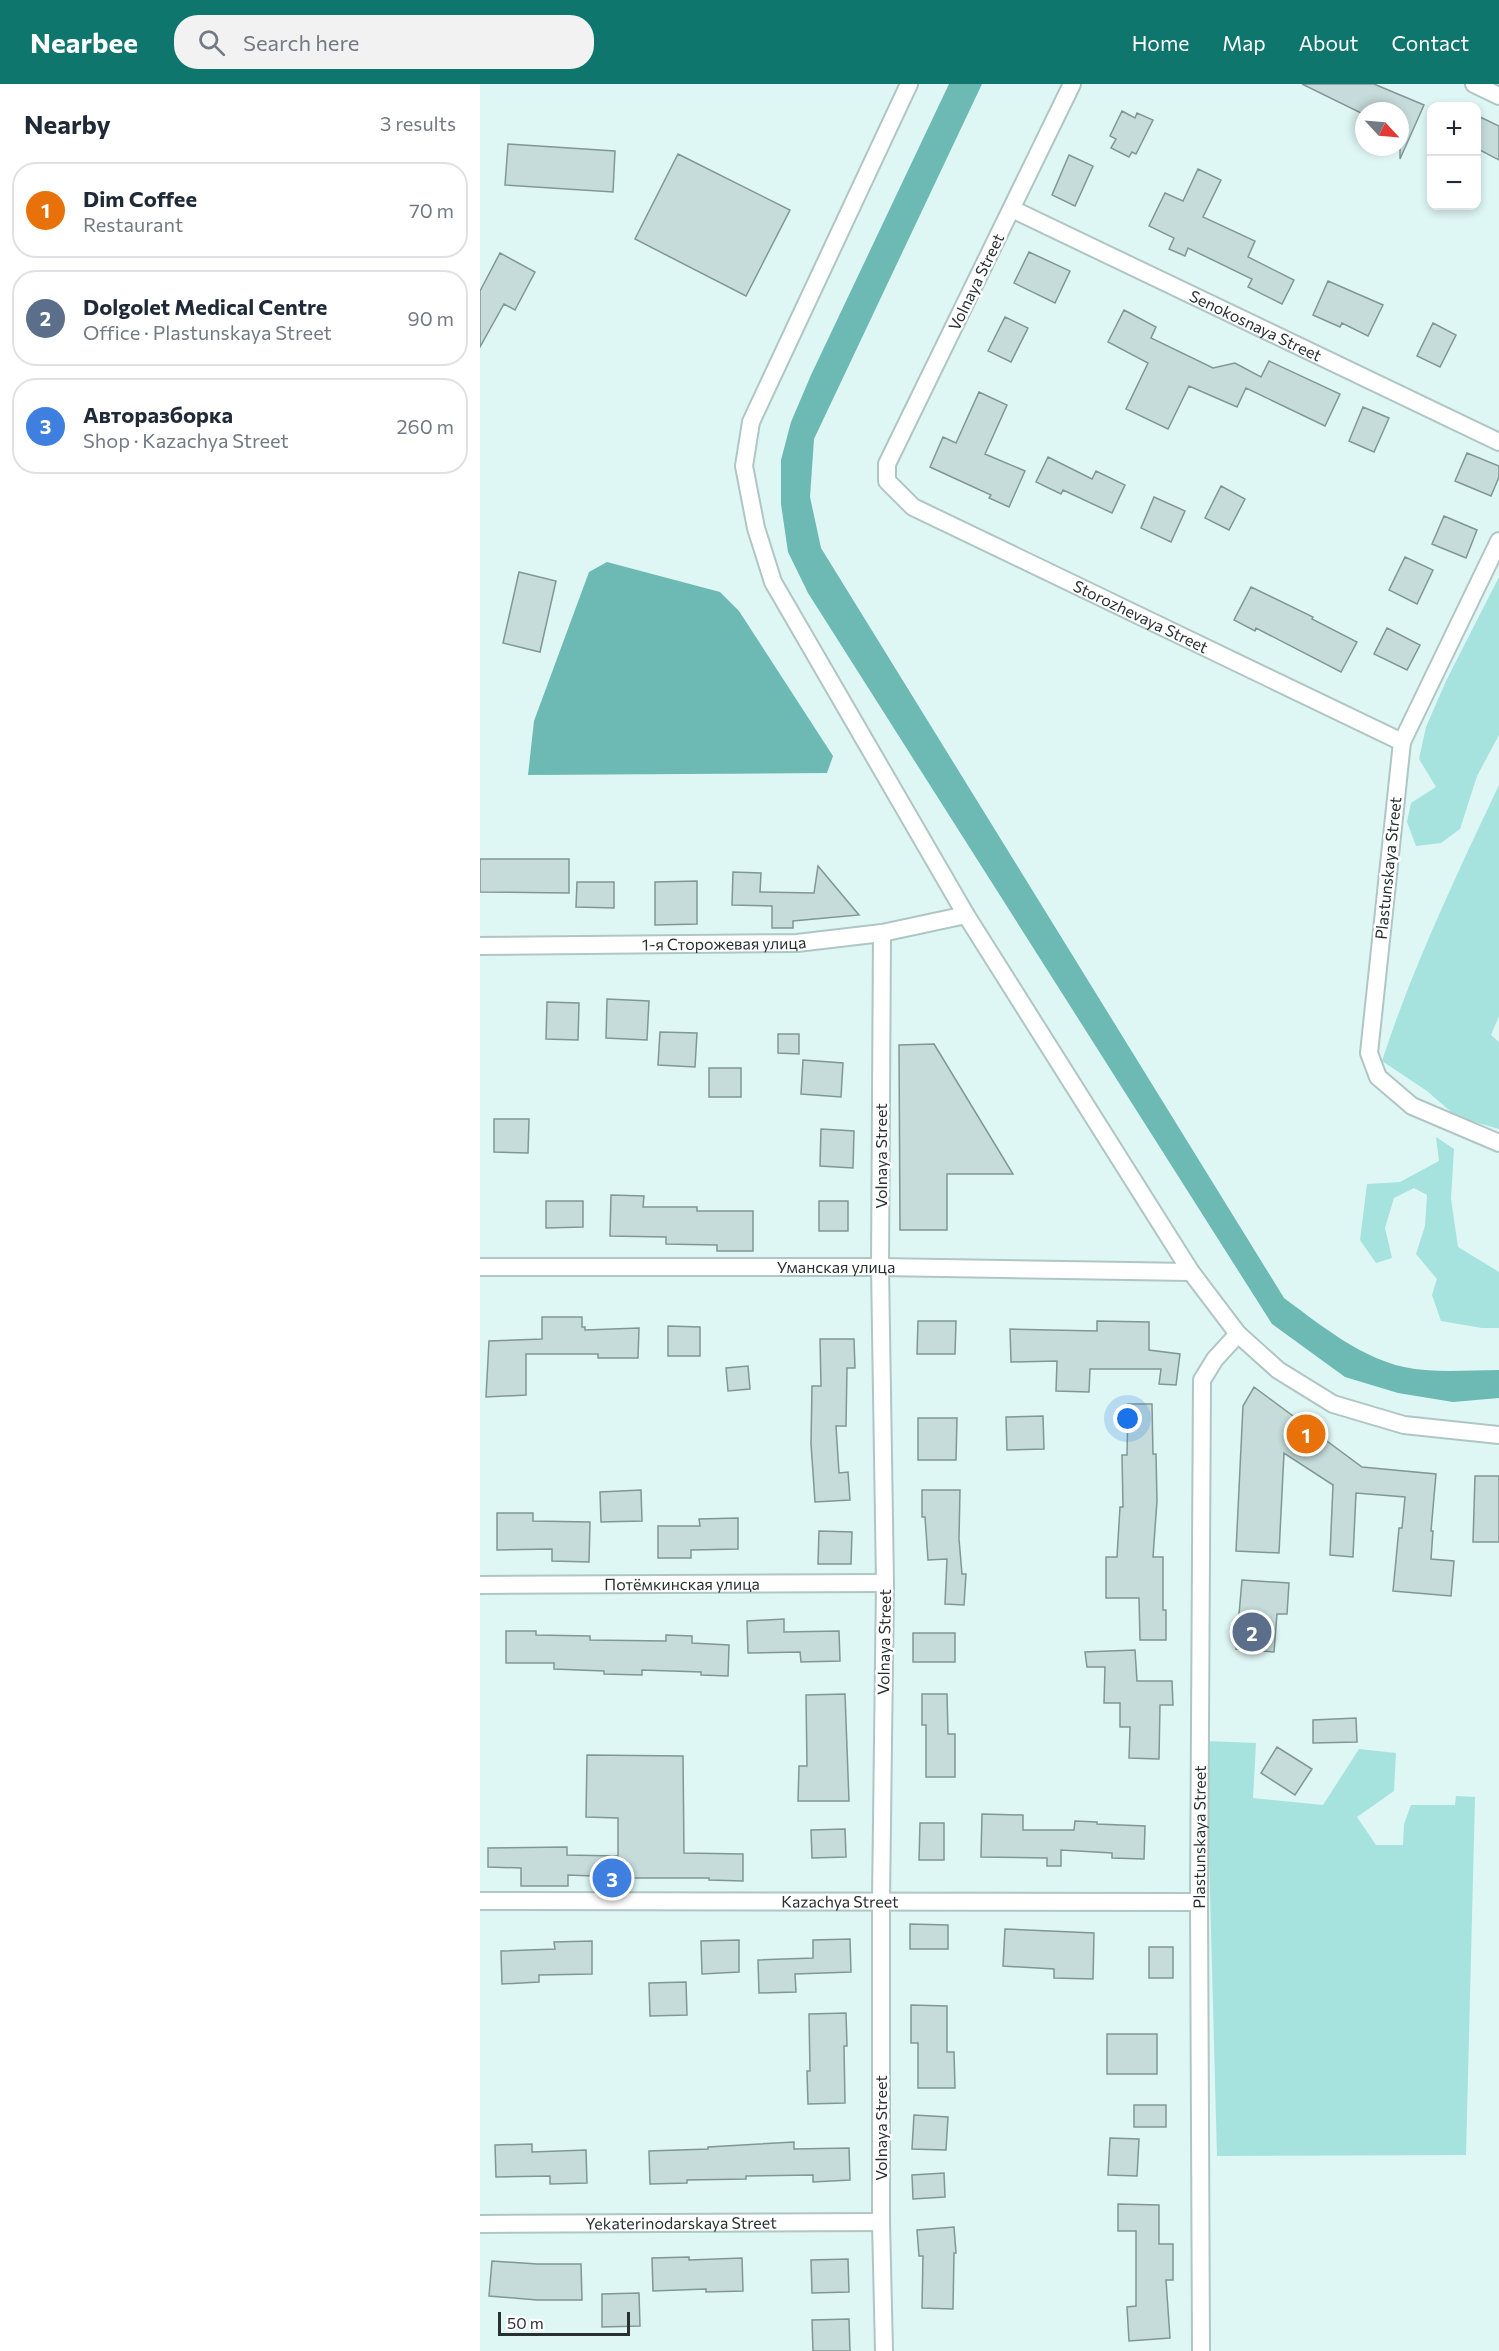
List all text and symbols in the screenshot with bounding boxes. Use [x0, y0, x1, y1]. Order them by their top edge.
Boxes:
search box [174, 15, 594, 69]
text: Nearbee [30, 25, 138, 59]
icon: search [195, 26, 228, 59]
text: Search here [243, 29, 359, 56]
text: Home [1132, 30, 1189, 55]
text: Map [1222, 30, 1266, 55]
text: About [1299, 30, 1358, 55]
text: Contact [1391, 30, 1469, 55]
north arrow [1355, 102, 1409, 156]
map controls [1427, 102, 1481, 210]
button: + [1427, 102, 1481, 156]
text: Nearby [24, 108, 111, 139]
text: 3 results [380, 111, 456, 135]
button: − [1427, 156, 1481, 210]
text: Dim Coffee [83, 185, 197, 212]
text: 1 [41, 198, 50, 222]
text: 70 m [409, 198, 454, 222]
text: Restaurant [83, 212, 183, 236]
street label: Volnaya Street [944, 230, 1007, 333]
street label: Senokosnaya Street [1187, 285, 1325, 365]
text: Dolgolet Medical Centre [83, 293, 327, 320]
text: 2 [40, 306, 51, 330]
text: 90 m [408, 306, 454, 330]
text: Office · Plastunskaya Street [83, 320, 332, 344]
text: Авторазборка [83, 401, 233, 428]
text: 3 [40, 414, 51, 438]
text: 260 m [396, 414, 454, 438]
text: Shop · Kazachya Street [83, 428, 289, 452]
street label: Storozhevaya Street [1070, 575, 1212, 657]
street label: Plastunskaya Street [1371, 795, 1404, 940]
street label: 1-я Сторожевая улица [642, 932, 807, 953]
street label: Volnaya Street [871, 1103, 890, 1209]
street label: Уманская улица [777, 1257, 895, 1276]
your location [1113, 1404, 1142, 1433]
pin: 1 [1286, 1412, 1326, 1456]
street label: Потёмкинская улица [604, 1574, 760, 1593]
street label: Volnaya Street [873, 1589, 894, 1695]
pin: 2 [1232, 1610, 1272, 1654]
street label: Plastunskaya Street [1189, 1765, 1209, 1909]
pin: 3 [592, 1856, 632, 1900]
street label: Kazachya Street [781, 1891, 899, 1911]
street label: Volnaya Street [871, 2075, 890, 2181]
street label: Yekaterinodarskaya Street [585, 2213, 777, 2232]
scale bar [498, 2309, 630, 2336]
text: 50 m [507, 2313, 544, 2332]

